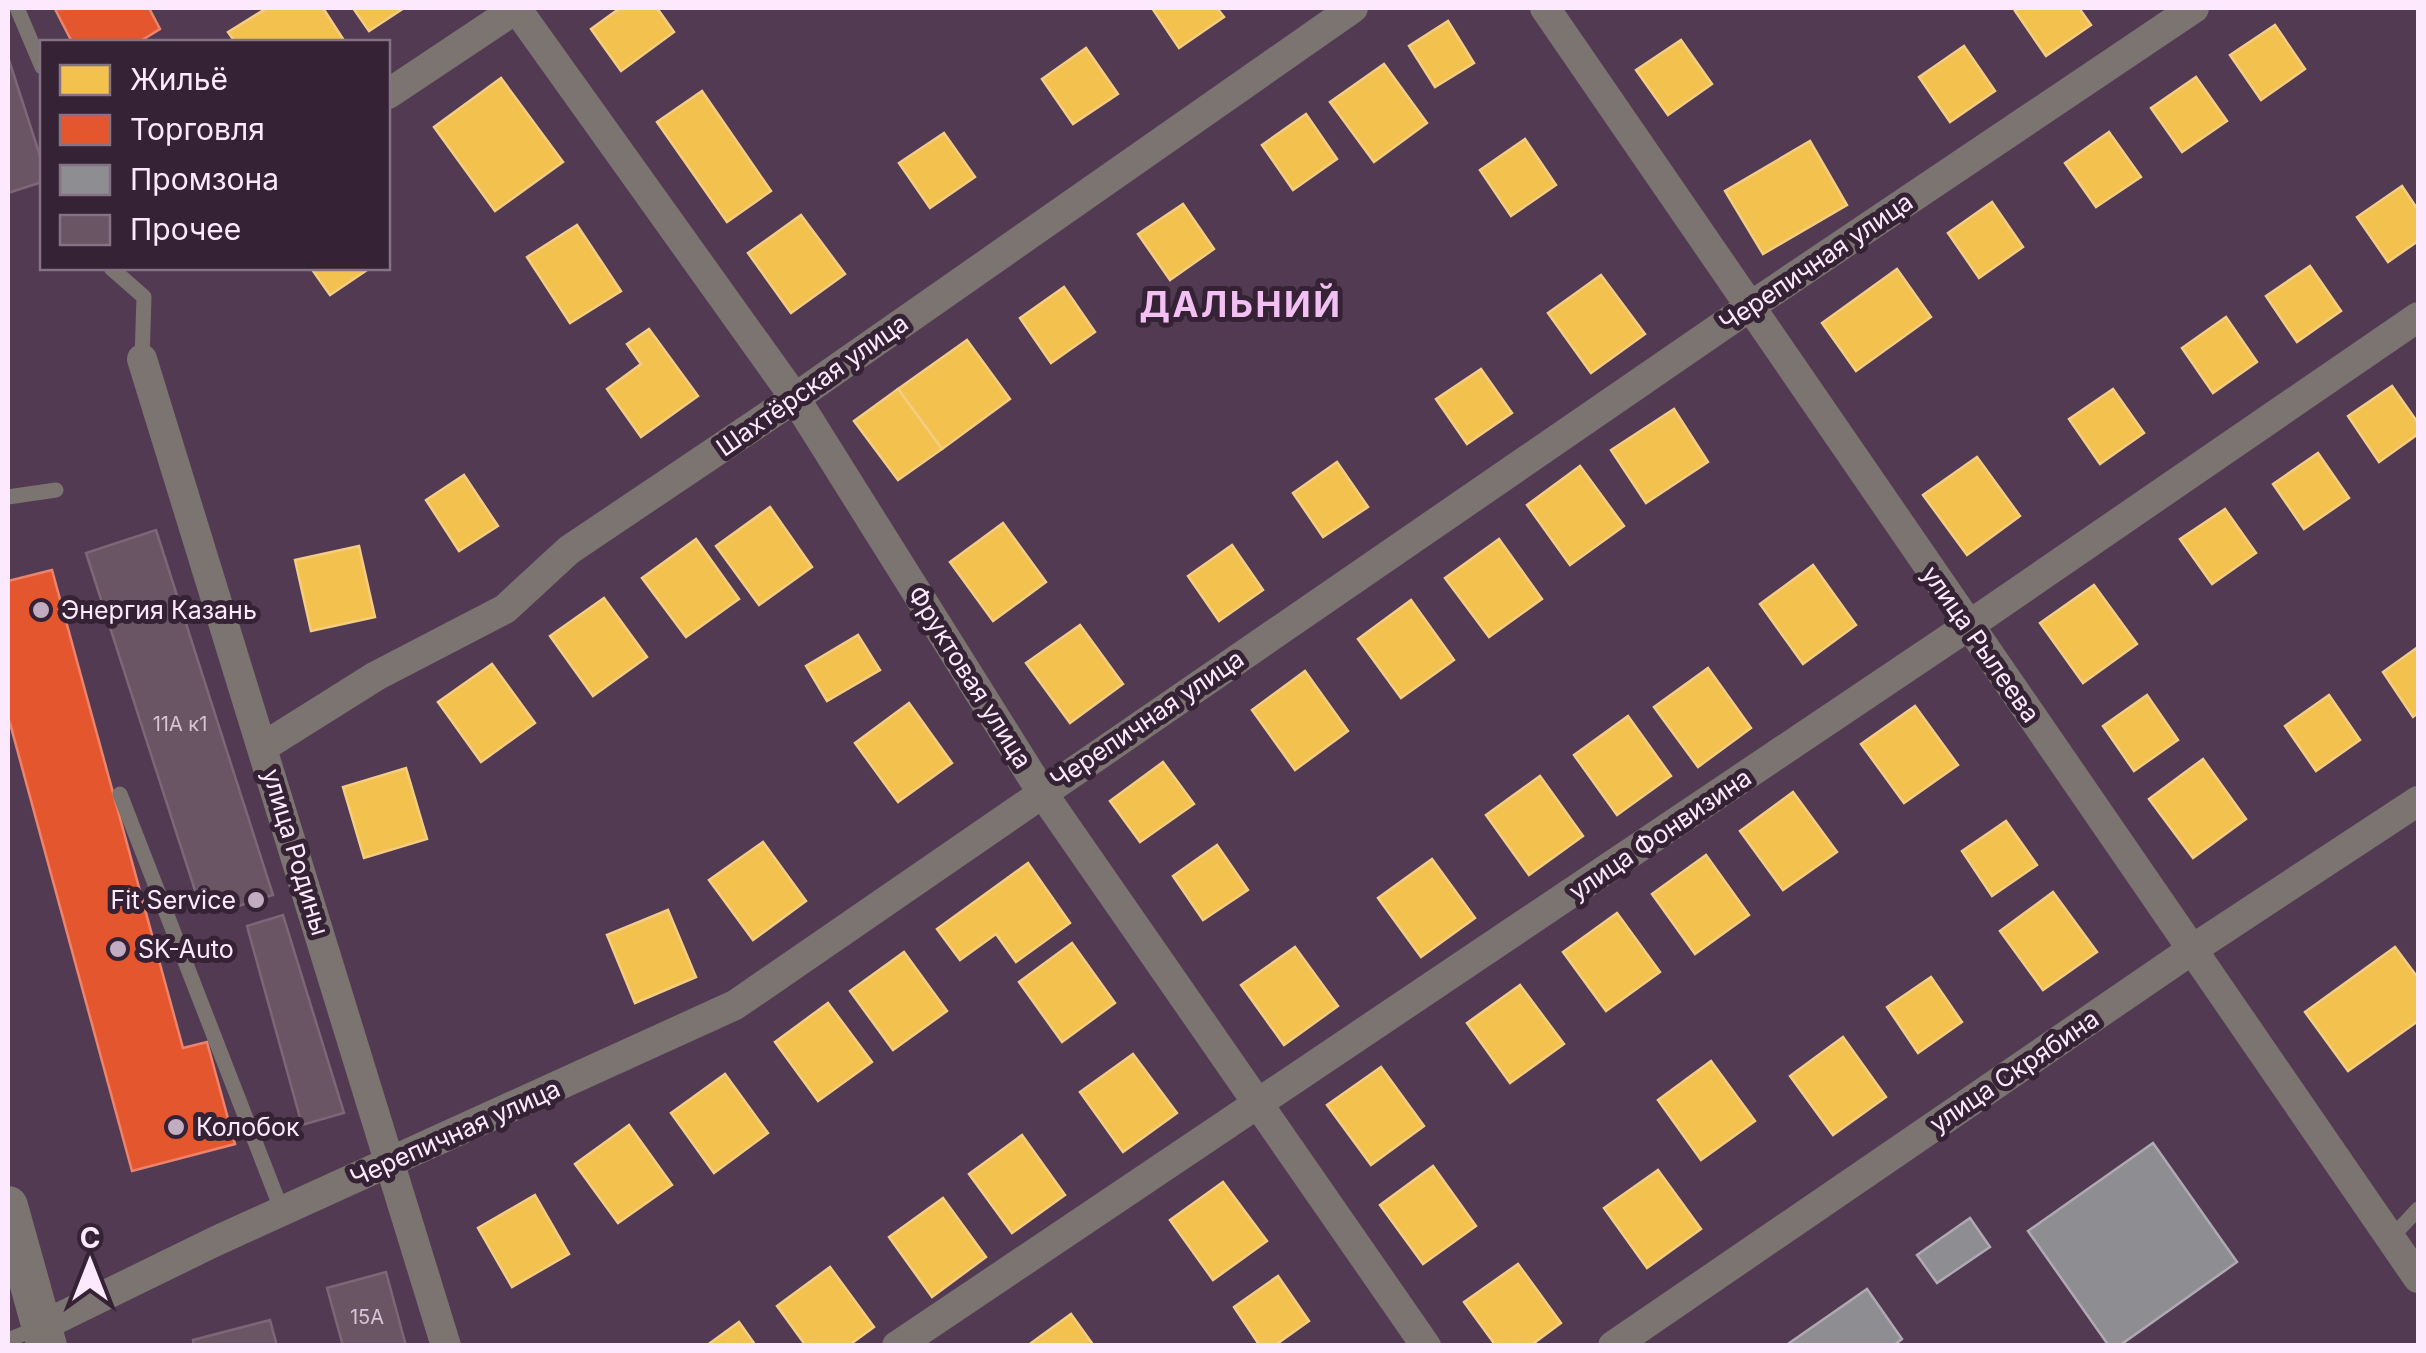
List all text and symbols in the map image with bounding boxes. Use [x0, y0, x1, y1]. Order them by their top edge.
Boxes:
legend [40, 40, 390, 270]
text: Жильё [130, 61, 228, 97]
text: Торговля [130, 111, 265, 147]
text: Промзона [130, 161, 279, 197]
street label: Черепичная улица [1714, 186, 1918, 338]
text: Прочее [130, 211, 241, 247]
district label: ДАЛЬНИЙ [1140, 283, 1342, 325]
street label: Шахтёрская улица [710, 308, 914, 462]
street label: улица Рылеева [1916, 560, 2046, 728]
street label: Фруктовая улица [902, 580, 1038, 774]
place label: Энергия Казань [61, 595, 257, 625]
marker: Энергия Казань [30, 599, 52, 621]
street label: Черепичная улица [1045, 643, 1249, 795]
house number: 11А к1 [153, 712, 207, 736]
street label: улица Фонвизина [1563, 762, 1757, 906]
street label: улица Родины [256, 765, 336, 939]
place label: Fit Service [111, 885, 236, 915]
marker: Fit Service [245, 889, 267, 911]
place label: SK-Auto [138, 934, 234, 964]
marker: SK-Auto [107, 938, 129, 960]
street label: улица Скрябина [1924, 1003, 2104, 1139]
street label: Черепичная улица [345, 1073, 565, 1193]
place label: Колобок [196, 1112, 300, 1142]
marker: Колобок [165, 1116, 187, 1138]
north arrow [40, 1213, 140, 1313]
text: С [80, 1221, 100, 1255]
house number: 15А [350, 1305, 384, 1329]

